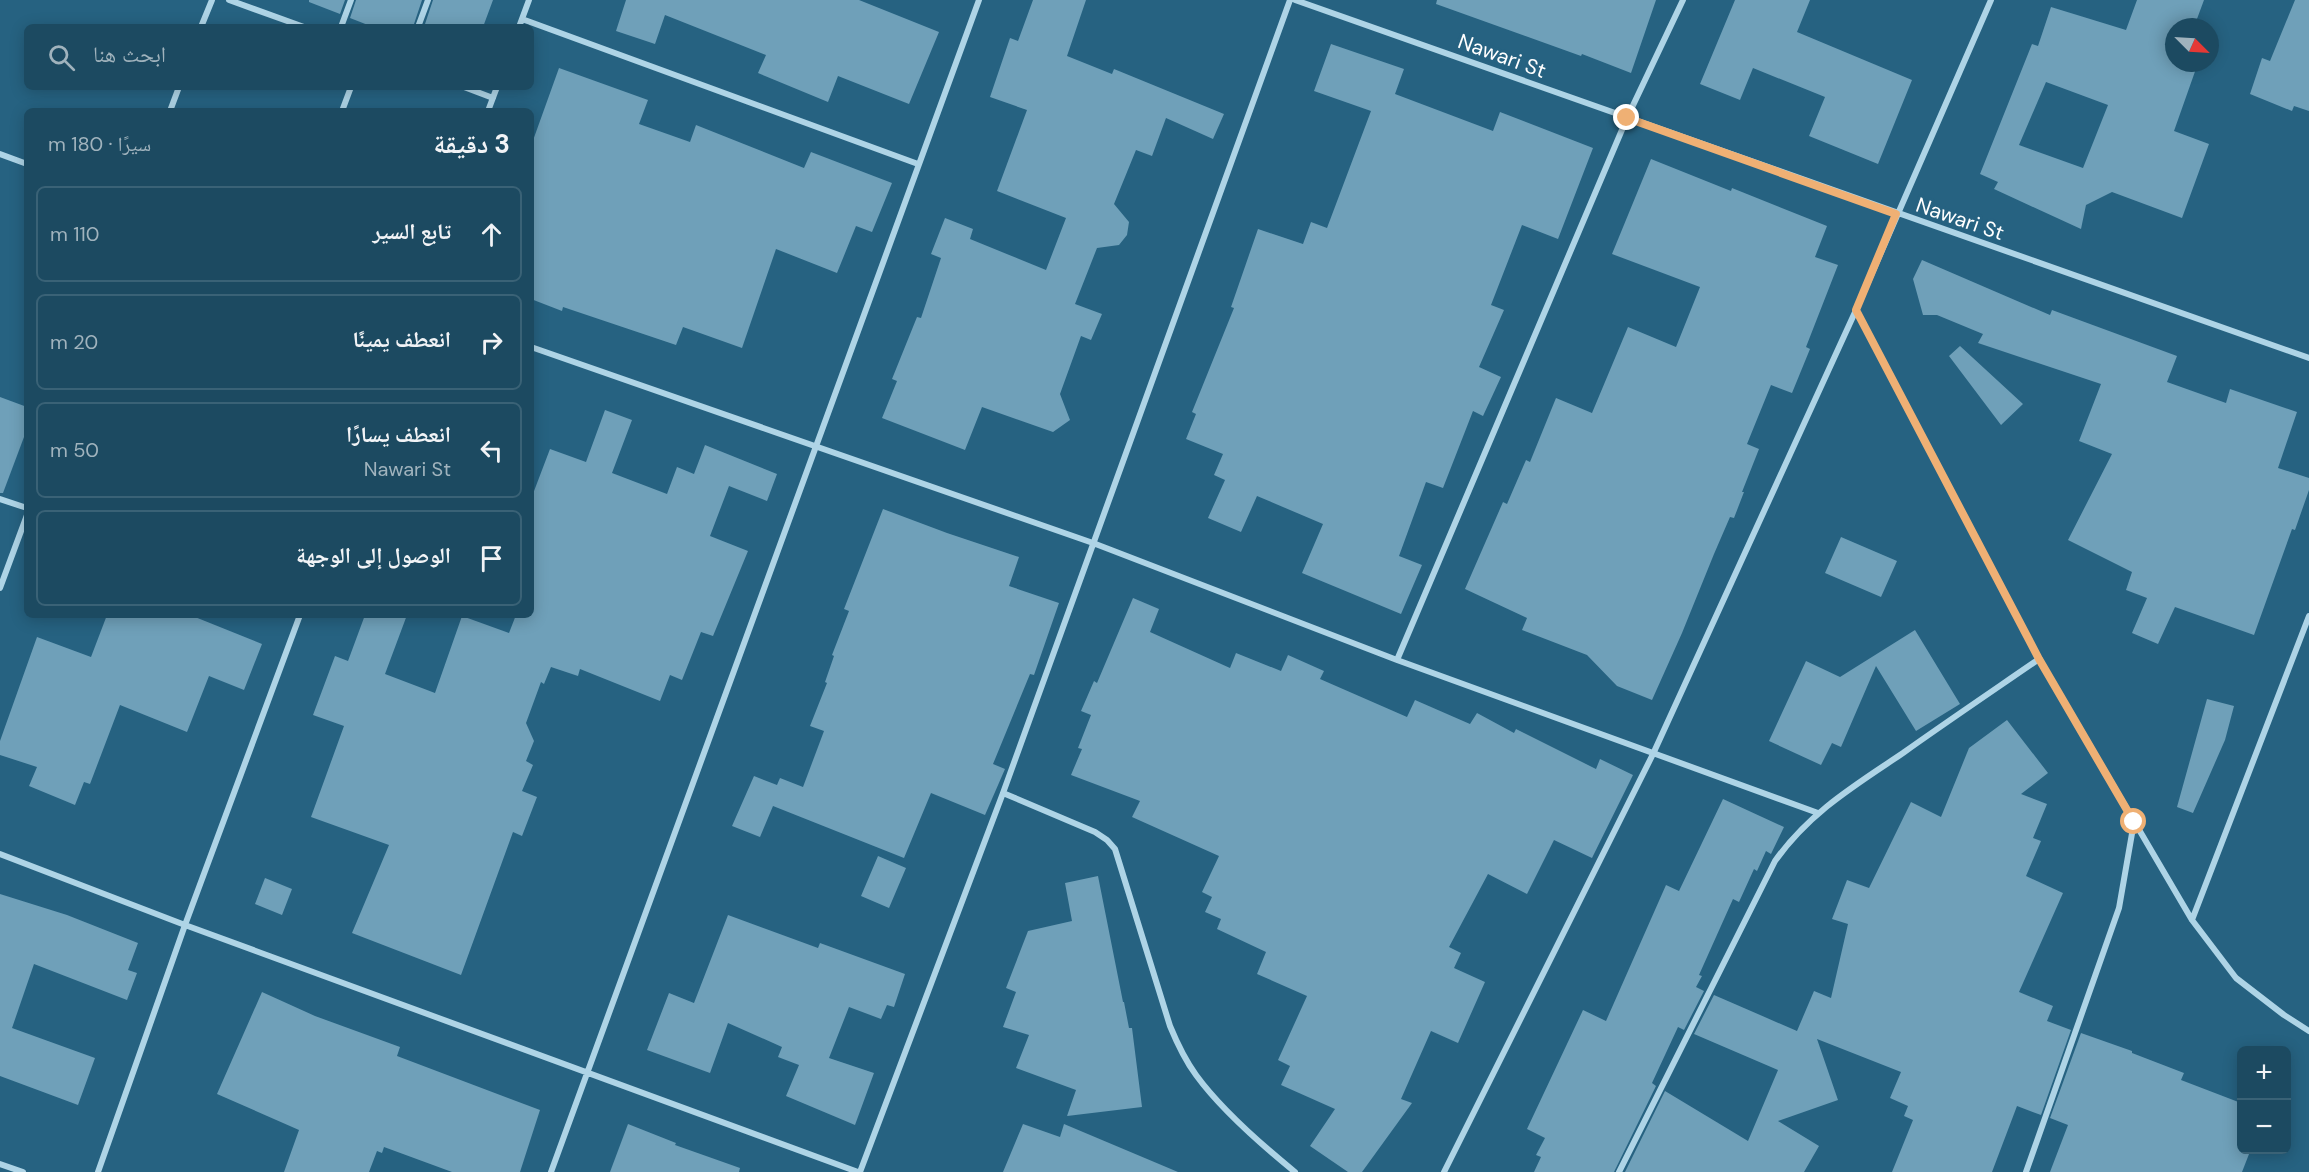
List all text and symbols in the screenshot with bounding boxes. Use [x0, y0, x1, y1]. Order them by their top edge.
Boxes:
north arrow [2165, 18, 2219, 72]
search box [24, 24, 534, 90]
street label: Nawari St [1454, 27, 1550, 85]
text: ابحث هنا [93, 40, 166, 69]
icon: search [45, 41, 78, 74]
route end [1613, 104, 1639, 130]
text: 3 دقيقة [434, 127, 510, 161]
text: سيرًا · 180 m [48, 131, 151, 157]
street label: Nawari St [1912, 191, 2008, 247]
text: تابع السير [372, 217, 451, 246]
icon: ahead [475, 218, 508, 251]
text: 110 m [50, 221, 99, 247]
text: انعطف يمينًا [353, 325, 451, 354]
icon: right [475, 326, 508, 359]
text: 20 m [50, 329, 98, 355]
text: انعطف يسارًا [346, 420, 451, 449]
icon: left [475, 434, 508, 467]
text: 50 m [50, 437, 99, 463]
text: Nawari St [364, 456, 451, 482]
text: الوصول إلى الوجهة [296, 541, 451, 570]
icon: arrive [475, 542, 508, 575]
route start [2120, 808, 2146, 834]
map controls [2237, 1046, 2291, 1154]
button: + [2237, 1046, 2291, 1100]
button: − [2237, 1100, 2291, 1154]

